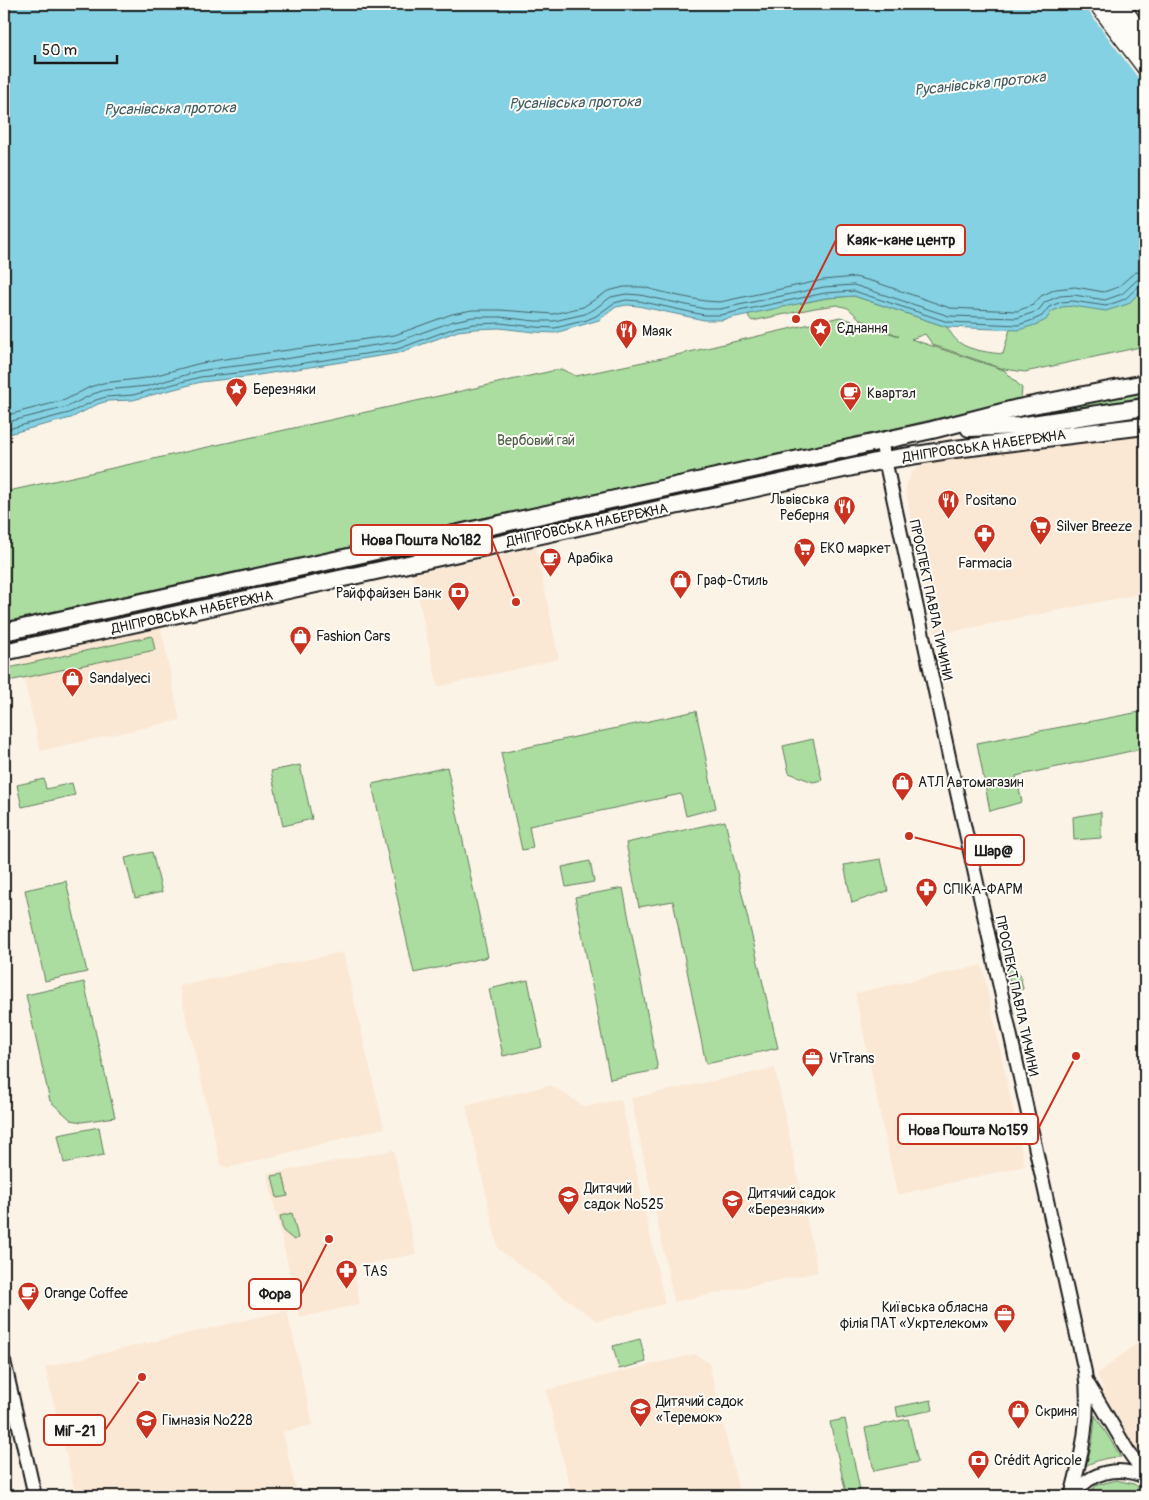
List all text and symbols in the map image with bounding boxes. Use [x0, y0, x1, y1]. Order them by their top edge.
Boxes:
scale bar [35, 32, 118, 64]
text: 50 m [42, 41, 77, 60]
water label: Русанівська протока [914, 68, 1047, 100]
water label: Русанівська протока [509, 92, 642, 114]
water label: Русанівська протока [104, 98, 237, 120]
callout: Каяк-кане центр [836, 225, 965, 255]
text: Каяк-кане центр [847, 231, 955, 250]
place icon: Єднання [809, 316, 833, 347]
restaurant icon: Маяк [614, 319, 638, 350]
place label: Єднання [837, 320, 888, 337]
place label: Маяк [642, 323, 672, 340]
place icon: Березняки [225, 377, 249, 408]
place label: Березняки [253, 381, 316, 398]
cafe icon: Квартал [839, 381, 863, 412]
place label: Квартал [867, 385, 916, 402]
street label: ДНІПРОВСЬКА НАБЕРЕЖНА [900, 426, 1067, 466]
park label: Вербовий гай [497, 432, 575, 449]
restaurant icon: Positano [937, 488, 961, 519]
place label: Львівська Реберня [770, 491, 829, 524]
place label: Positano [965, 492, 1017, 509]
restaurant icon: Львівська Реберня [833, 495, 857, 526]
street label: ДНІПРОВСЬКА НАБЕРЕЖНА [504, 500, 669, 551]
supermarket icon: Silver Breeze [1028, 514, 1052, 545]
street label: ПРОСПЕКТ ПАВЛА ТИЧИНИ [906, 518, 956, 682]
place label: Silver Breeze [1056, 518, 1132, 535]
pharmacy icon: Farmacia [973, 523, 997, 554]
callout: Нова Пошта №182 [351, 525, 492, 555]
text: Нова Пошта №182 [361, 531, 481, 550]
supermarket icon: ЕКО маркет [792, 536, 816, 567]
place label: ЕКО маркет [820, 540, 891, 557]
cafe icon: Арабіка [539, 546, 563, 577]
place label: Арабіка [567, 550, 613, 567]
place label: Farmacia [958, 555, 1012, 572]
shop icon: Граф-Стиль [669, 568, 693, 599]
place label: Граф-Стиль [697, 572, 768, 589]
bank icon: Райффайзен Банк [446, 581, 470, 612]
place label: Райффайзен Банк [336, 585, 442, 602]
street label: ДНІПРОВСЬКА НАБЕРЕЖНА [109, 587, 274, 638]
shop icon: Fashion Cars [288, 624, 312, 655]
place label: Fashion Cars [316, 628, 391, 645]
shop icon: Sandalyeci [61, 666, 85, 697]
place label: Sandalyeci [89, 670, 151, 687]
shop icon: АТЛ Автомагазин [890, 770, 914, 801]
place label: АТЛ Автомагазин [918, 774, 1024, 791]
callout: Шар@ [965, 835, 1024, 865]
text: Шар@ [974, 842, 1013, 861]
pharmacy icon: СПІКА-ФАРМ [915, 877, 939, 908]
place label: СПІКА-ФАРМ [943, 881, 1023, 898]
street label: ПРОСПЕКТ ПАВЛА ТИЧИНИ [992, 914, 1042, 1078]
office icon: VrTrans [801, 1046, 825, 1077]
place label: VrTrans [829, 1050, 875, 1067]
callout: Нова Пошта №159 [898, 1114, 1038, 1144]
text: Нова Пошта №159 [908, 1121, 1029, 1140]
place label: Дитячий садок №525 [583, 1180, 664, 1213]
school or university icon: Дитячий садок №525 [556, 1184, 580, 1215]
place label: Дитячий садок «Березняки» [747, 1185, 836, 1218]
school or university icon: Дитячий садок «Березняки» [720, 1189, 744, 1220]
pharmacy icon: TAS [335, 1259, 359, 1290]
place label: TAS [363, 1263, 388, 1280]
callout: Фора [249, 1279, 301, 1309]
cafe icon: Orange Coffee [16, 1281, 40, 1312]
place label: Orange Coffee [44, 1285, 128, 1302]
text: Фора [258, 1285, 291, 1304]
place label: Київська обласна філія ПАТ «Укртелеком» [839, 1299, 988, 1332]
office icon: Київська обласна філія ПАТ «Укртелеком» [992, 1303, 1016, 1334]
place label: Дитячий садок «Теремок» [655, 1393, 744, 1426]
school or university icon: Дитячий садок «Теремок» [628, 1397, 652, 1428]
shop icon: Скриня [1007, 1399, 1031, 1430]
place label: Скриня [1035, 1403, 1077, 1420]
school or university icon: Гімназія №228 [134, 1408, 158, 1439]
place label: Гімназія №228 [162, 1412, 252, 1429]
callout: МіГ-21 [44, 1415, 105, 1445]
text: МіГ-21 [54, 1422, 96, 1441]
bank icon: Crédit Agricole [966, 1448, 990, 1479]
place label: Crédit Agricole [994, 1452, 1082, 1469]

